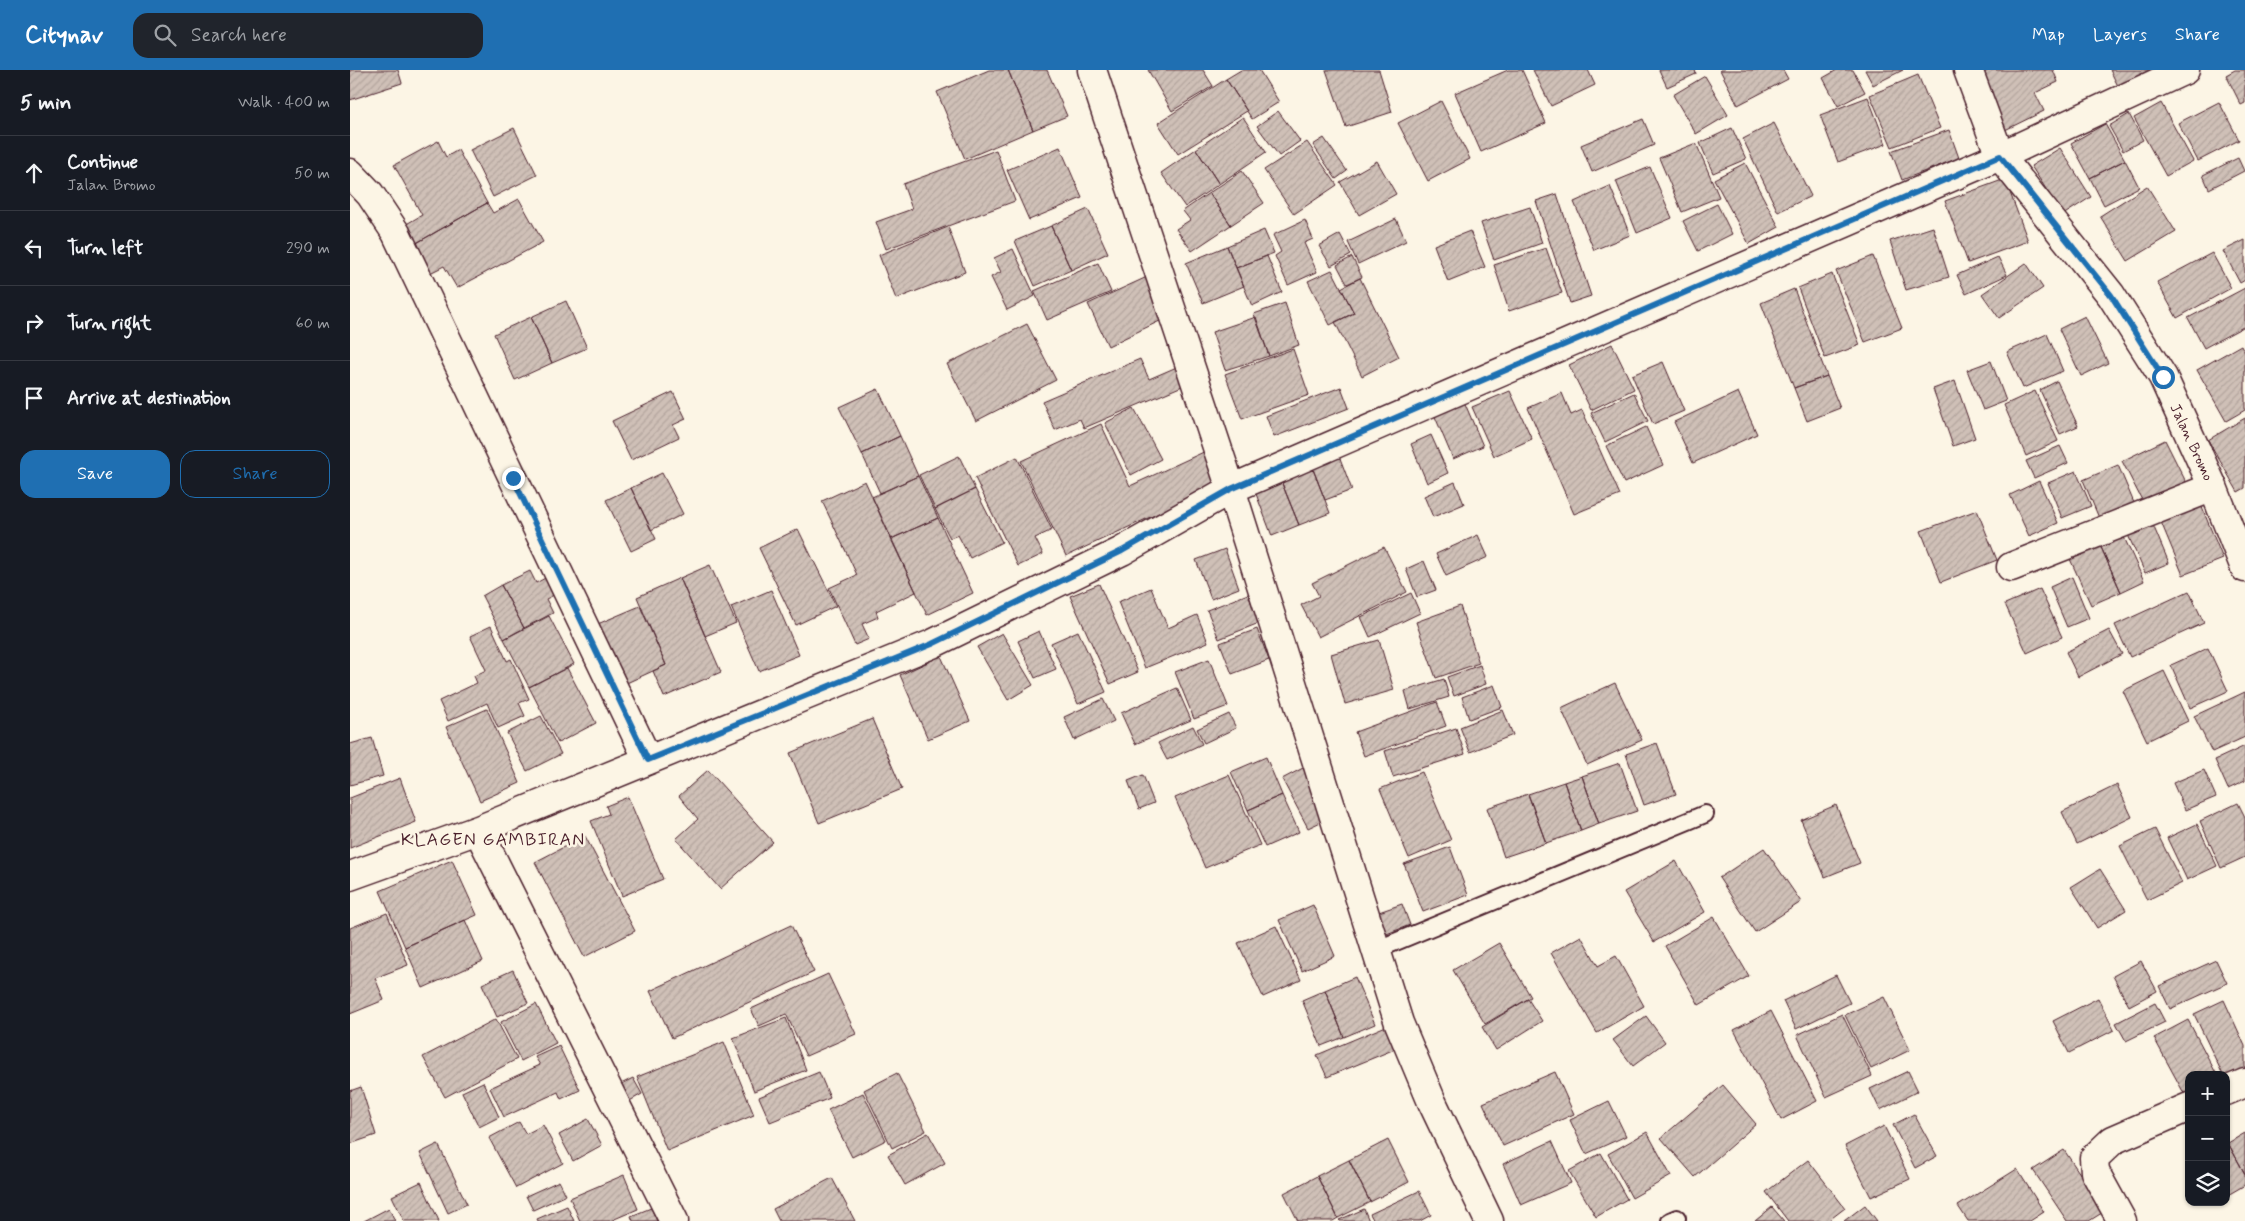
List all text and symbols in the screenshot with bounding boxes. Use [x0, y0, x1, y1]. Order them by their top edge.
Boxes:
search box [133, 13, 483, 58]
text: Citynav [25, 20, 103, 51]
icon: search [151, 21, 179, 49]
text: Search here [191, 23, 287, 48]
text: Map [2032, 23, 2065, 47]
text: Layers [2093, 23, 2147, 47]
text: Share [2175, 23, 2220, 47]
text: 5 min [20, 89, 72, 117]
text: Walk · 400 m [238, 92, 330, 113]
text: Continue [67, 150, 138, 175]
icon: ahead [20, 159, 48, 187]
text: 50 m [294, 163, 330, 184]
text: Jalan Bromo [67, 175, 155, 196]
icon: left [20, 234, 48, 262]
text: Turn left [67, 236, 143, 261]
text: 290 m [286, 238, 330, 259]
icon: right [20, 309, 48, 337]
text: Turn right [67, 311, 151, 336]
text: 60 m [296, 313, 330, 334]
route start [2152, 366, 2175, 389]
icon: arrive [20, 384, 48, 412]
text: Arrive at destination [67, 386, 231, 411]
street label: Jalan Bromo [2165, 401, 2218, 484]
button: Save [20, 450, 170, 498]
button: Share [180, 450, 330, 498]
route end [502, 467, 525, 490]
district label: KLAGEN GAMBIRAN [401, 828, 585, 852]
map controls [2185, 1071, 2230, 1206]
button: + [2185, 1071, 2230, 1116]
button: − [2185, 1116, 2230, 1161]
button: layers [2185, 1161, 2230, 1206]

